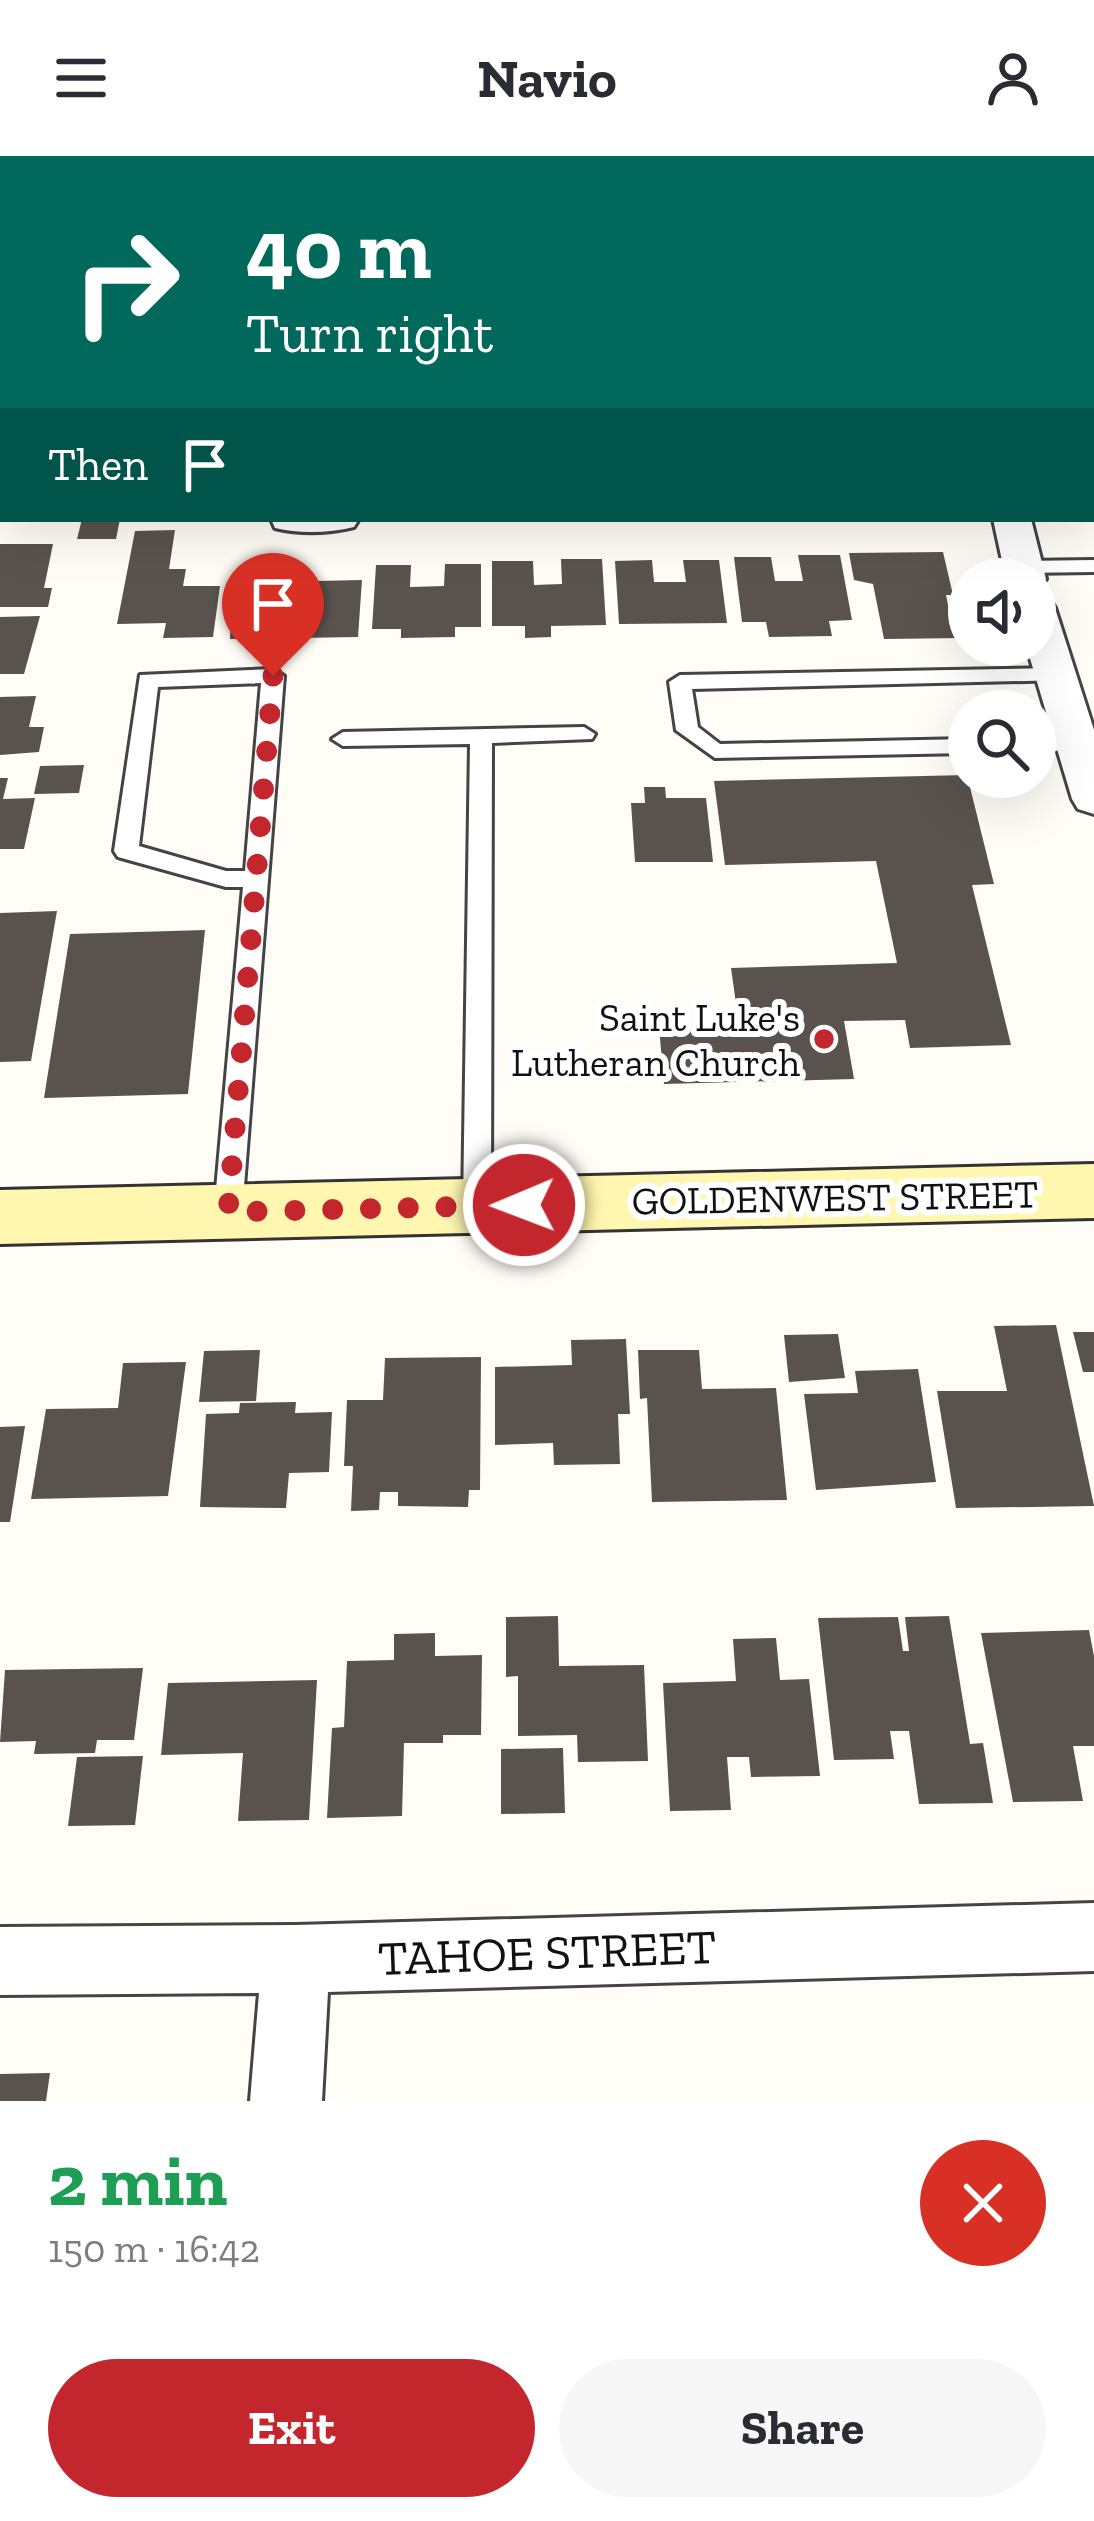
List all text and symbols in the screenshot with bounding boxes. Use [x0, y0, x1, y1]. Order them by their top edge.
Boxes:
icon: menu [48, 45, 114, 111]
icon: person [980, 45, 1046, 111]
text: Navio [478, 46, 616, 111]
text: 40 m [246, 199, 432, 300]
icon: right [48, 204, 204, 360]
text: Turn right [246, 301, 493, 366]
icon: arrive [172, 432, 238, 498]
text: Then [48, 438, 148, 492]
pin [222, 553, 324, 676]
map controls [948, 558, 1056, 798]
button: sound [948, 558, 1056, 666]
icon: arrive [240, 571, 306, 637]
button: search [948, 690, 1056, 798]
place label: Saint Luke's Lutheran Church [511, 994, 800, 1086]
marker: Saint Luke's Lutheran Church [811, 1026, 837, 1052]
position arrow [461, 1142, 587, 1268]
street label: GOLDENWEST STREET [631, 1170, 1039, 1225]
street label: TAHOE STREET [377, 1918, 717, 1987]
text: 2 min [48, 2137, 227, 2223]
button: close [920, 2140, 1046, 2266]
text: 150 m · 16:42 [48, 2225, 260, 2272]
button: Exit [48, 2359, 535, 2497]
button: Share [559, 2359, 1046, 2497]

